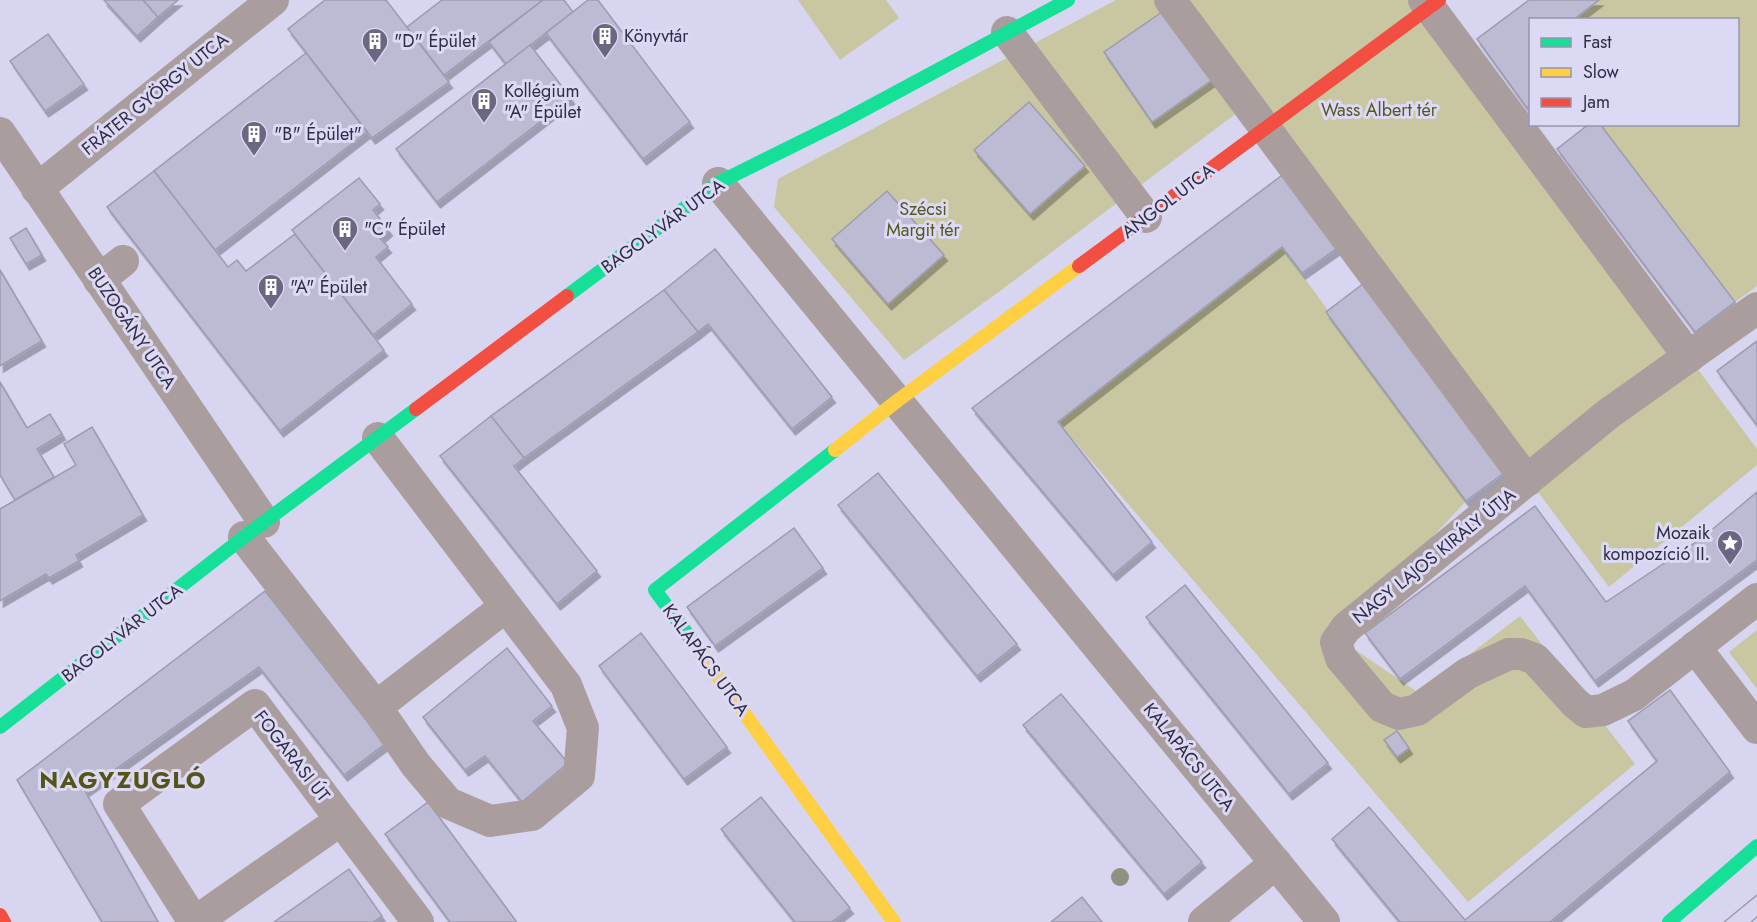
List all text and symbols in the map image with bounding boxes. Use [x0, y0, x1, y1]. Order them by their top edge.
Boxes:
legend [1529, 18, 1739, 126]
building icon: Könyvtár [590, 21, 620, 59]
place label: Könyvtár [624, 23, 689, 49]
building icon: "D" Épület [360, 26, 390, 64]
street label: FRÁTER GYÖRGY UTCA [76, 27, 234, 161]
place label: "D" Épület [394, 28, 476, 54]
text: Fast [1583, 29, 1612, 55]
text: Slow [1583, 59, 1620, 85]
place label: Kollégium "A" Épület [504, 78, 582, 125]
building icon: Kollégium "A" Épület [469, 86, 499, 124]
text: Jam [1581, 89, 1610, 115]
park label: Wass Albert tér [1321, 97, 1438, 123]
building icon: "B" Épület" [239, 119, 269, 157]
place label: "B" Épület" [274, 121, 362, 147]
street label: ANGOL UTCA [1116, 157, 1220, 245]
street label: BAGOLYVÁR UTCA [596, 172, 730, 280]
park label: Szécsi Margit tér [886, 196, 961, 243]
building icon: "C" Épület [330, 214, 360, 252]
place label: "C" Épület [364, 216, 446, 242]
street label: BUZOGÁNY UTCA [82, 262, 183, 394]
building icon: "A" Épület [256, 272, 286, 310]
place label: "A" Épület [290, 274, 368, 300]
street label: NAGY LAJOS KIRÁLY ÚTJA [1347, 482, 1521, 630]
place label: Mozaik kompozíció II. [1603, 520, 1710, 567]
place icon: Mozaik kompozíció II. [1715, 528, 1745, 566]
street label: BAGOLYVÁR UTCA [56, 577, 188, 688]
street label: KALAPÁCS UTCA [656, 599, 756, 721]
street label: KALAPÁCS UTCA [1137, 697, 1241, 817]
street label: FOGARASI ÚT [248, 705, 336, 808]
district label: NAGYZUGLÓ [39, 762, 207, 797]

